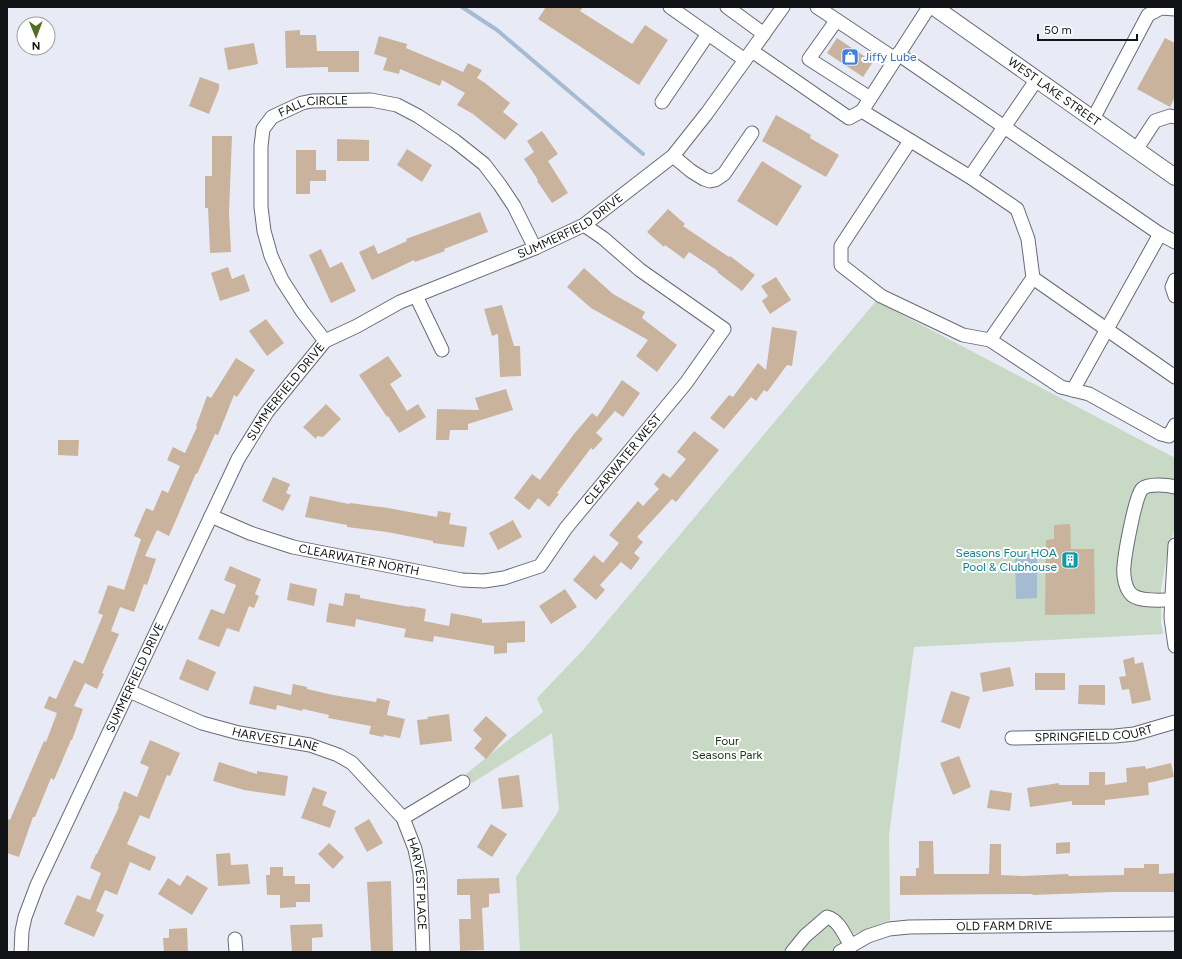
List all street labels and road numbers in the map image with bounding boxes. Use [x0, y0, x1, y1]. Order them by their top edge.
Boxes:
street label: WEST LAKE STREET [1005, 54, 1103, 129]
street label: FALL CIRCLE [276, 93, 348, 120]
street label: SUMMERFIELD DRIVE [515, 191, 626, 261]
street label: SUMMERFIELD DRIVE [244, 340, 327, 443]
street label: CLEARWATER WEST [581, 411, 664, 508]
street label: CLEARWATER NORTH [297, 541, 421, 579]
street label: SUMMERFIELD DRIVE [103, 620, 167, 735]
street label: SPRINGFIELD COURT [1035, 722, 1155, 745]
street label: HARVEST LANE [230, 724, 321, 755]
street label: HARVEST PLACE [404, 835, 429, 931]
street label: OLD FARM DRIVE [956, 918, 1053, 933]

